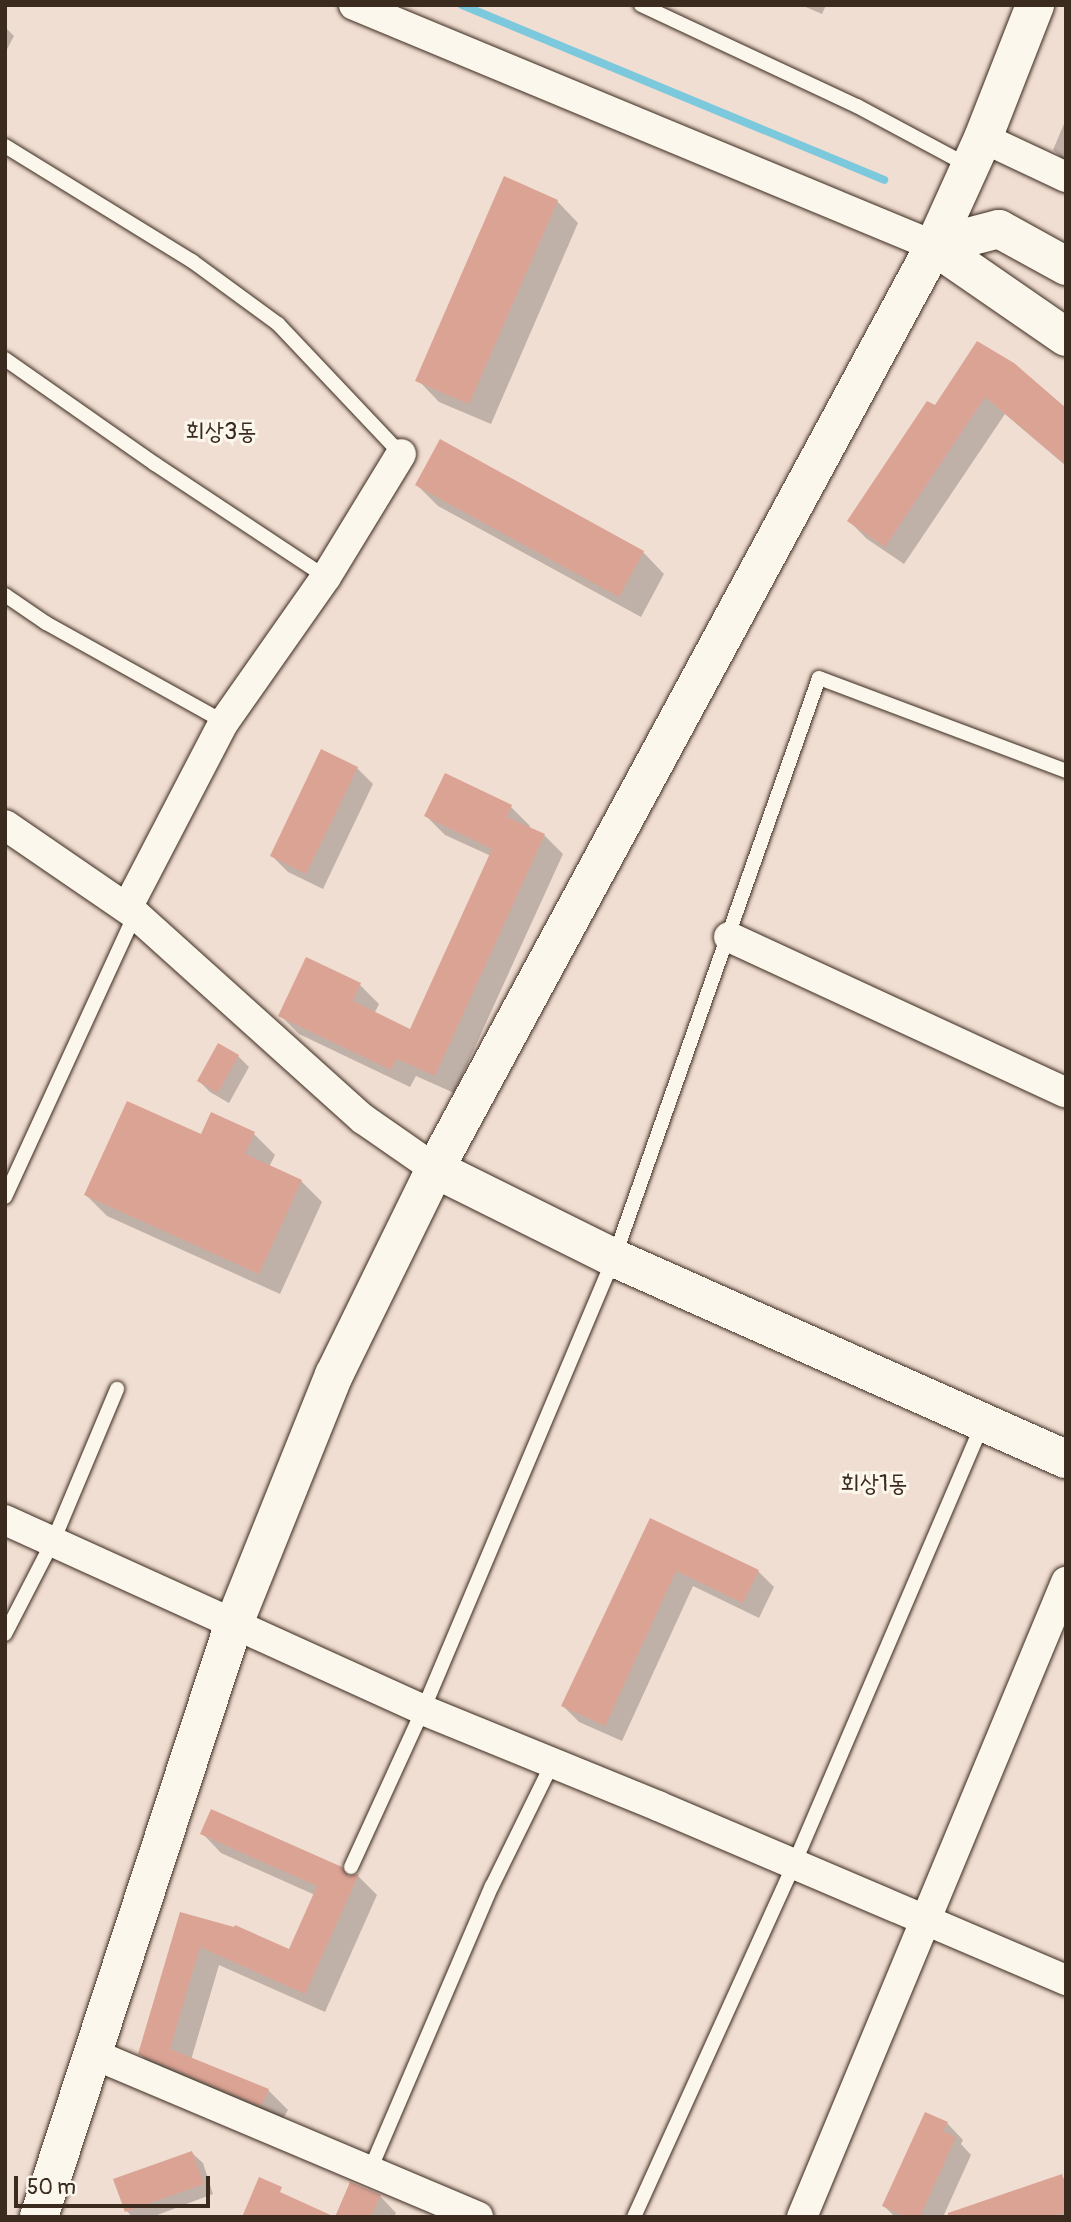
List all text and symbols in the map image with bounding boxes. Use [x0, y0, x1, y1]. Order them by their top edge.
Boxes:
district label: 회상3동 [185, 418, 257, 446]
district label: 회상1동 [840, 1470, 908, 1498]
scale bar [18, 2162, 214, 2206]
text: 50 m [27, 2174, 76, 2201]

